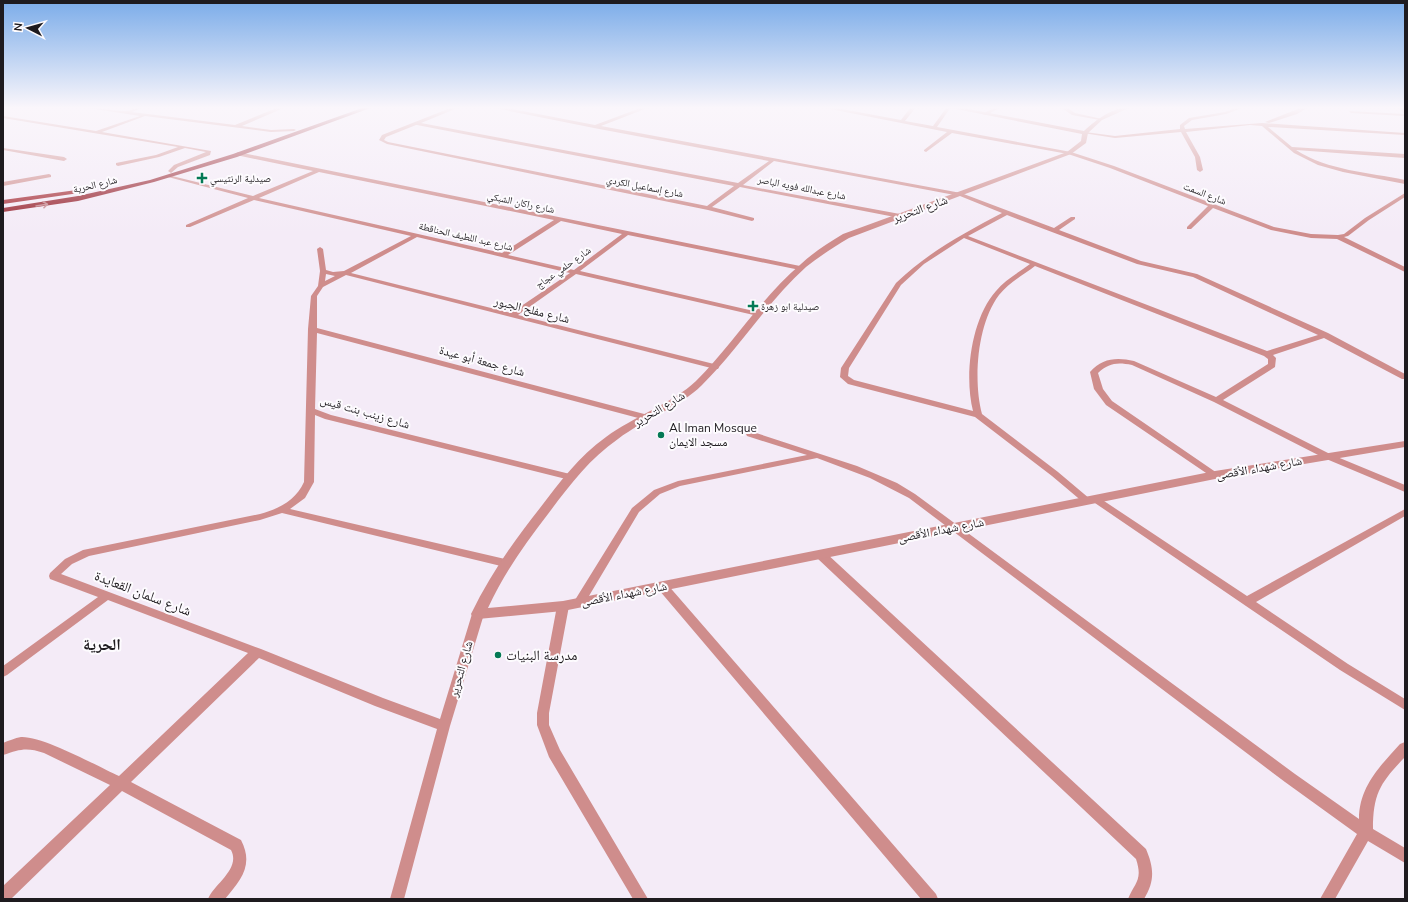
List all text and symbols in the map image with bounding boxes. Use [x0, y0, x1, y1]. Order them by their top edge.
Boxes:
north arrow [8, 8, 48, 48]
text: N [11, 22, 26, 32]
place label: صيدلية الرنتيسي [210, 172, 271, 187]
street label: شارع عبدالله فويه الباصر [756, 172, 848, 203]
street label: شارع الحرية [72, 173, 119, 197]
marker: صيدلية الرنتيسي [197, 173, 207, 183]
street label: شارع إسماعيل الكردي [605, 173, 685, 202]
street label: شارع السمت [1181, 179, 1229, 209]
street label: شارع راكان الشبكي [486, 189, 556, 218]
street label: شارع التحرير [889, 192, 950, 227]
one-way arrow [35, 201, 48, 209]
street label: شارع عبد اللطيف الحناقطة [417, 219, 515, 255]
street label: شارع حلمي عجاج [533, 243, 595, 293]
street label: شارع مفلح الجبور [492, 293, 571, 327]
place label: صيدلية ابو زهرة [761, 300, 820, 314]
marker: صيدلية ابو زهرة [748, 301, 758, 311]
street label: شارع جمعة أبو عيدة [438, 342, 527, 380]
street label: شارع التحرير [629, 387, 688, 431]
street label: شارع زينب بنت قيس [318, 392, 412, 432]
place label: Al Iman Mosque مسجد الايمان [669, 420, 757, 450]
marker: Al Iman Mosque مسجد الايمان [656, 430, 666, 440]
street label: شارع شهداء الأقصى [1215, 453, 1303, 483]
street label: شارع شهداء الأقصى [897, 514, 985, 546]
street label: شارع سلمان القعايدة [92, 566, 194, 621]
street label: شارع شهداء الأقصى [580, 578, 668, 610]
district label: الحرية [83, 634, 121, 656]
street label: شارع التحرير [445, 639, 477, 700]
place label: مدرسة البنيات [506, 646, 577, 665]
marker: مدرسة البنيات [493, 650, 503, 660]

